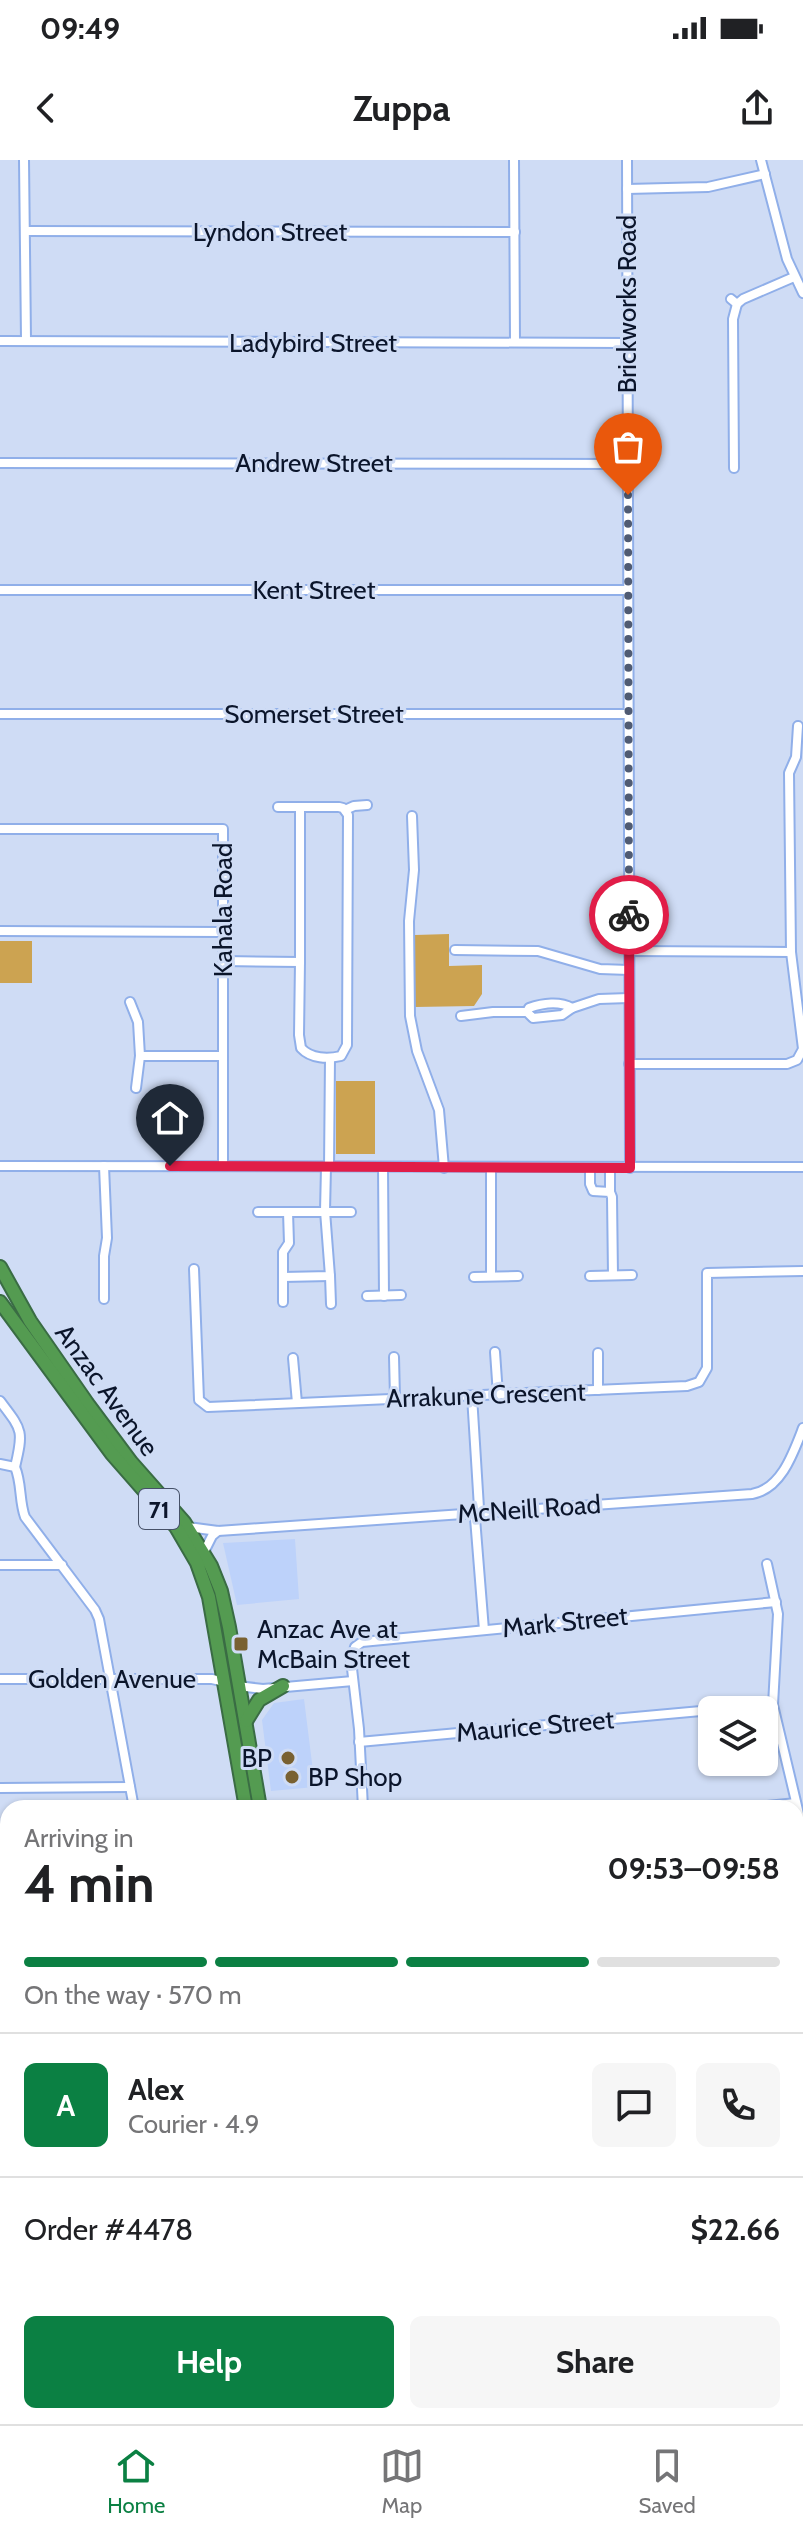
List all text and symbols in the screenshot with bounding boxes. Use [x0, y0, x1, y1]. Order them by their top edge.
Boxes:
text: 09:49 [40, 10, 120, 47]
icon: back [24, 86, 68, 130]
text: Zuppa [353, 86, 450, 130]
icon: share [735, 86, 779, 130]
street label: Brickworks Road [611, 215, 643, 393]
street label: Lyndon Street [193, 216, 348, 248]
street label: Ladybird Street [229, 327, 397, 359]
pin [594, 413, 662, 495]
icon: bag [606, 425, 650, 469]
street label: Andrew Street [235, 447, 393, 479]
street label: Kent Street [253, 574, 376, 606]
street label: Somerset Street [224, 698, 404, 730]
street label: Kahala Road [207, 843, 239, 977]
courier [589, 875, 669, 955]
icon: bike [607, 893, 651, 937]
pin [136, 1084, 204, 1166]
icon: home [148, 1096, 192, 1140]
street label: Anzac Avenue [48, 1318, 166, 1462]
street label: Arrakune Crescent [386, 1376, 586, 1414]
street label: McNeill Road [456, 1488, 602, 1530]
road number: 71 [139, 1489, 179, 1529]
street label: Mark Street [501, 1599, 630, 1644]
place label: Anzac Ave at McBain Street [257, 1613, 410, 1675]
marker: Anzac Ave at McBain Street [232, 1635, 250, 1653]
street label: Golden Avenue [28, 1663, 196, 1695]
map controls [698, 1696, 778, 1776]
button: layers [698, 1696, 778, 1776]
street label: Maurice Street [455, 1703, 616, 1749]
place label: BP [242, 1742, 272, 1774]
marker: BP [279, 1749, 297, 1767]
place label: BP Shop [308, 1761, 402, 1793]
marker: BP Shop [283, 1768, 301, 1786]
text: Arriving in [24, 1822, 134, 1854]
text: 09:53–09:58 [607, 1850, 780, 1887]
text: 4 min [24, 1852, 154, 1915]
text: On the way · 570 m [24, 1979, 242, 2011]
button: chat [592, 2063, 676, 2147]
button: phone [696, 2063, 780, 2147]
text: Alex [128, 2071, 184, 2108]
text: A [57, 2087, 75, 2124]
text: Courier · 4.9 [128, 2108, 260, 2140]
text: Order #4478 [24, 2211, 193, 2248]
text: $22.66 [690, 2211, 780, 2248]
button: Help [24, 2316, 394, 2408]
button: Share [410, 2316, 780, 2408]
tab: Home [107, 2444, 165, 2519]
tab: Map [380, 2444, 424, 2519]
tab: Saved [639, 2444, 696, 2519]

